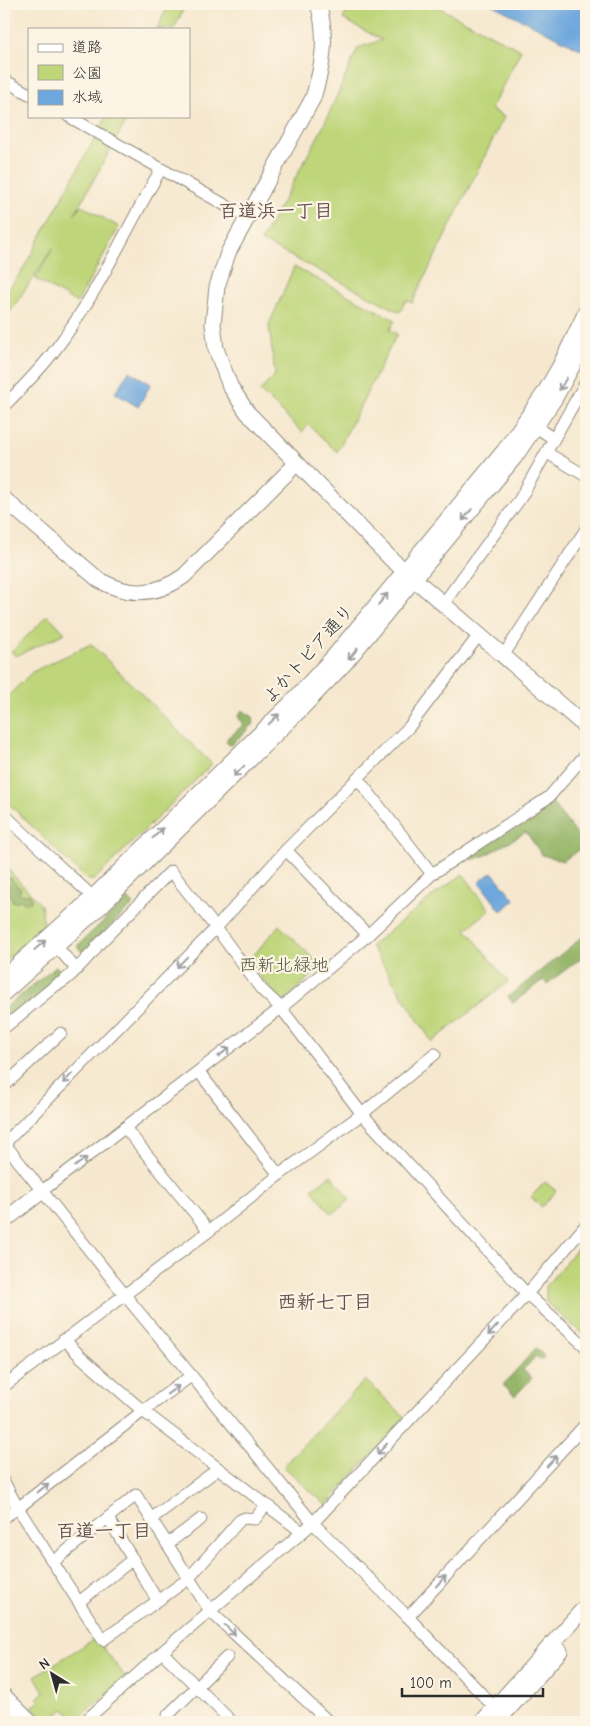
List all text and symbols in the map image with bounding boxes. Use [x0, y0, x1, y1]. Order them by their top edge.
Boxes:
legend [28, 28, 190, 118]
text: 道路 [72, 38, 102, 56]
text: 公園 [72, 64, 102, 82]
text: 水域 [72, 88, 102, 106]
district label: 百道浜一丁目 [219, 200, 333, 222]
one-way arrow [557, 377, 567, 391]
one-way arrow [462, 508, 473, 521]
one-way arrow [377, 592, 389, 605]
street label: よかトピア通り [258, 600, 358, 708]
one-way arrow [347, 647, 358, 660]
one-way arrow [268, 713, 280, 725]
one-way arrow [234, 764, 246, 776]
one-way arrow [152, 827, 164, 839]
one-way arrow [34, 939, 47, 951]
park label: 西新北緑地 [239, 955, 329, 976]
one-way arrow [176, 956, 188, 968]
one-way arrow [217, 1047, 230, 1058]
one-way arrow [62, 1072, 74, 1085]
one-way arrow [74, 1157, 88, 1167]
district label: 西新七丁目 [277, 1291, 373, 1313]
one-way arrow [487, 1324, 499, 1336]
one-way arrow [166, 1385, 180, 1395]
one-way arrow [376, 1442, 388, 1455]
one-way arrow [546, 1455, 558, 1468]
one-way arrow [36, 1483, 50, 1493]
district label: 百道一丁目 [56, 1520, 152, 1542]
one-way arrow [435, 1574, 447, 1587]
one-way arrow [223, 1624, 236, 1635]
north arrow [28, 1648, 78, 1698]
text: N [36, 1654, 53, 1674]
scale bar [402, 1666, 544, 1698]
text: 100 m [410, 1674, 452, 1692]

